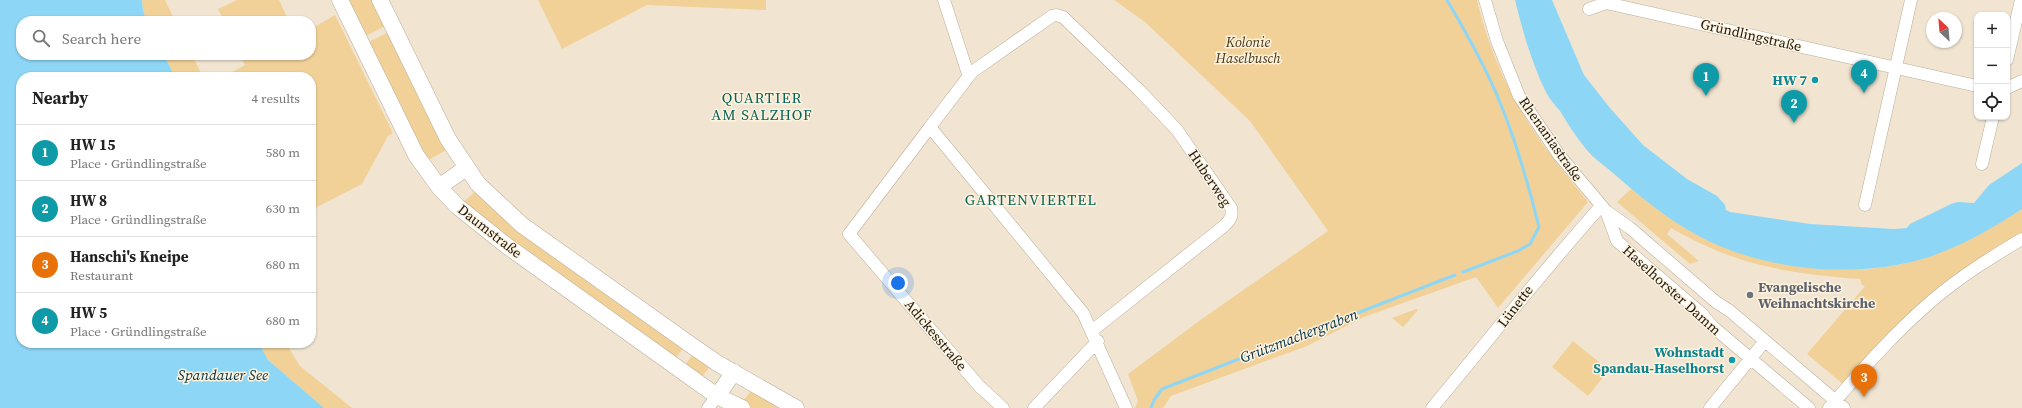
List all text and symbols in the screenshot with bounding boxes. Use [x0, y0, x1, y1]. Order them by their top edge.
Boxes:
north arrow [1926, 12, 1962, 48]
map controls [1974, 12, 2010, 120]
button: + [1974, 12, 2010, 48]
street label: Gründlingstraße [1699, 14, 1803, 56]
search box [16, 16, 316, 60]
icon: search [30, 27, 52, 49]
text: Search here [62, 28, 141, 49]
park label: Kolonie Haselbusch [1214, 32, 1281, 68]
button: − [1974, 48, 2010, 84]
pin: 4 [1851, 60, 1877, 93]
pin: 1 [1693, 63, 1719, 96]
place label: HW 7 [1772, 70, 1807, 90]
marker: HW 7 [1810, 75, 1820, 85]
button: locate [1974, 84, 2010, 120]
text: Nearby [32, 86, 88, 110]
district label: QUARTIER AM SALZHOF [711, 87, 813, 125]
text: 4 results [252, 90, 300, 107]
pin: 2 [1781, 90, 1807, 123]
street label: Rhenaniastraße [1514, 93, 1588, 185]
text: HW 15 [70, 134, 115, 155]
text: 1 [41, 144, 49, 161]
text: 580 m [266, 144, 300, 161]
street label: Huberweg [1184, 145, 1236, 211]
text: Place · Gründlingstraße [70, 155, 207, 172]
district label: GARTENVIERTEL [965, 189, 1097, 210]
text: HW 8 [70, 190, 107, 211]
street label: Daumstraße [454, 199, 526, 263]
text: 2 [41, 200, 49, 217]
text: 630 m [266, 200, 300, 217]
text: Place · Gründlingstraße [70, 211, 207, 228]
street label: Haselhorster Damm [1618, 240, 1726, 340]
text: Hanschi's Kneipe [70, 246, 189, 267]
text: 3 [41, 256, 49, 273]
text: 680 m [266, 256, 300, 273]
text: Restaurant [70, 267, 133, 284]
your location [888, 273, 908, 293]
place label: Evangelische Weihnachtskirche [1758, 277, 1875, 313]
street label: Lünette [1493, 281, 1537, 331]
marker: Evangelische Weihnachtskirche [1745, 290, 1755, 300]
street label: Adickesstraße [900, 295, 972, 375]
text: HW 5 [70, 302, 107, 323]
water label: Grützmachergraben [1237, 303, 1361, 368]
text: 4 [41, 312, 49, 329]
text: 680 m [266, 312, 300, 329]
text: Place · Gründlingstraße [70, 323, 207, 340]
place label: Wohnstadt Spandau-Haselhorst [1593, 342, 1725, 378]
marker: Wohnstadt Spandau-Haselhorst [1727, 355, 1737, 365]
water label: Spandauer See [178, 364, 268, 385]
pin: 3 [1851, 364, 1877, 397]

